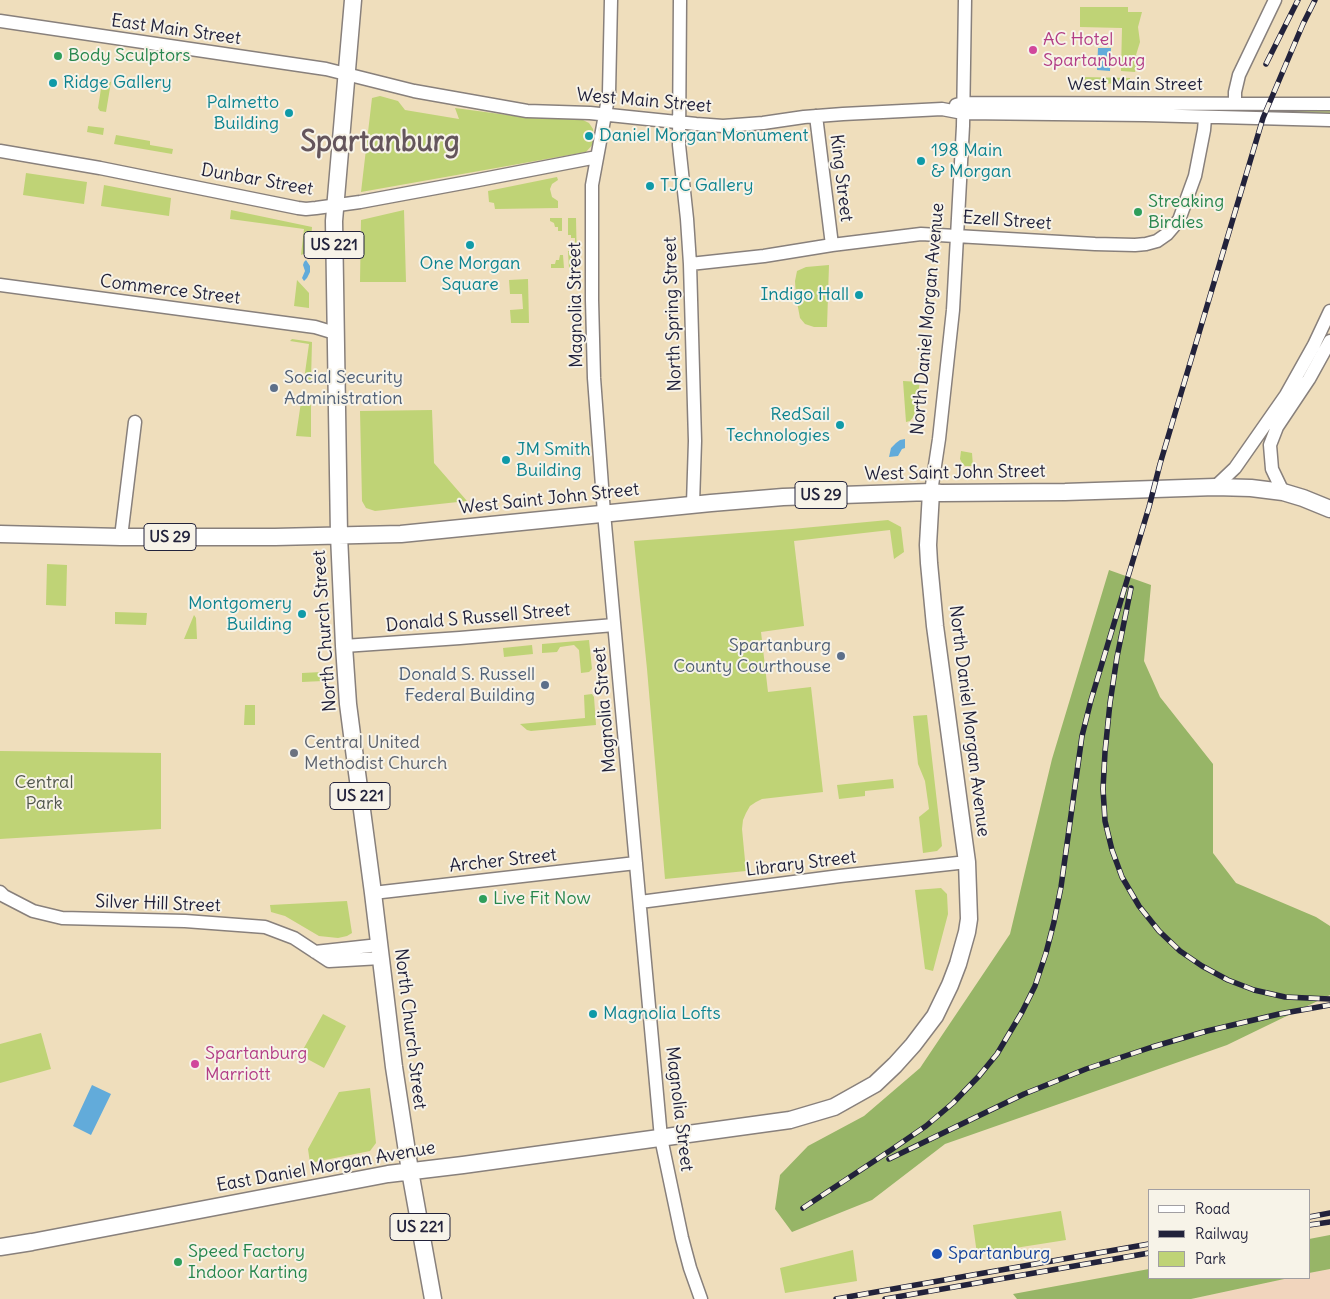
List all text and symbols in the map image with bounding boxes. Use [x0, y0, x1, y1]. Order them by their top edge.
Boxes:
street label: East Main Street [110, 10, 242, 50]
place label: AC Hotel Spartanburg [1043, 29, 1145, 72]
marker: AC Hotel Spartanburg [1027, 44, 1039, 56]
place label: Body Sculptors [68, 45, 191, 67]
marker: Body Sculptors [52, 50, 64, 62]
place label: Ridge Gallery [63, 72, 172, 94]
street label: West Main Street [1067, 74, 1203, 96]
marker: Ridge Gallery [47, 77, 59, 89]
street label: West Main Street [576, 84, 712, 118]
place label: Palmetto Building [207, 92, 279, 134]
marker: Palmetto Building [283, 107, 295, 119]
place label: Daniel Morgan Monument [599, 125, 808, 147]
district label: Spartanburg [300, 126, 460, 160]
marker: Daniel Morgan Monument [583, 130, 595, 142]
street label: King Street [825, 133, 857, 223]
place label: 198 Main & Morgan [931, 140, 1012, 182]
marker: 198 Main & Morgan [915, 155, 927, 167]
street label: Dunbar Street [199, 160, 315, 200]
place label: TJC Gallery [660, 175, 753, 197]
marker: TJC Gallery [644, 180, 656, 192]
place label: Streaking Birdies [1148, 191, 1224, 233]
street label: North Daniel Morgan Avenue [907, 202, 949, 436]
marker: Streaking Birdies [1132, 206, 1144, 218]
street label: Ezell Street [962, 207, 1052, 235]
road number: US 221 [304, 232, 364, 258]
street label: North Spring Street [660, 236, 686, 392]
marker: One Morgan Square [464, 239, 476, 251]
street label: Magnolia Street [564, 242, 588, 368]
place label: One Morgan Square [420, 253, 520, 296]
street label: Commerce Street [99, 271, 241, 309]
place label: Indigo Hall [761, 284, 849, 306]
marker: Indigo Hall [853, 289, 865, 301]
place label: Social Security Administration [284, 367, 403, 409]
marker: Social Security Administration [268, 382, 280, 394]
place label: RedSail Technologies [726, 404, 830, 446]
marker: RedSail Technologies [834, 419, 846, 431]
place label: JM Smith Building [516, 439, 591, 482]
marker: JM Smith Building [500, 454, 512, 466]
street label: West Saint John Street [864, 461, 1046, 485]
street label: West Saint John Street [458, 479, 640, 519]
road number: US 29 [795, 482, 847, 508]
road number: US 29 [144, 524, 196, 550]
street label: North Church Street [309, 549, 341, 713]
place label: Montgomery Building [188, 593, 292, 636]
street label: Donald S Russell Street [385, 599, 571, 637]
street label: North Daniel Morgan Avenue [944, 604, 994, 838]
marker: Montgomery Building [296, 608, 308, 620]
place label: Spartanburg County Courthouse [673, 635, 831, 678]
street label: Magnolia Street [589, 646, 621, 774]
marker: Spartanburg County Courthouse [835, 650, 847, 662]
place label: Donald S. Russell Federal Building [399, 664, 535, 706]
marker: Donald S. Russell Federal Building [539, 679, 551, 691]
place label: Central United Methodist Church [304, 732, 447, 774]
marker: Central United Methodist Church [288, 747, 300, 759]
park label: Central Park [15, 772, 73, 814]
road number: US 221 [330, 782, 390, 809]
street label: Archer Street [448, 845, 558, 877]
street label: Library Street [745, 847, 857, 881]
place label: Live Fit Now [493, 888, 591, 910]
street label: Silver Hill Street [95, 891, 221, 917]
marker: Live Fit Now [477, 893, 489, 905]
street label: North Church Street [389, 947, 431, 1111]
place label: Magnolia Lofts [603, 1003, 721, 1025]
marker: Magnolia Lofts [587, 1008, 599, 1020]
place label: Spartanburg Marriott [205, 1043, 307, 1086]
street label: Magnolia Street [661, 1045, 697, 1173]
marker: Spartanburg Marriott [189, 1058, 201, 1070]
street label: East Daniel Morgan Avenue [215, 1137, 437, 1197]
legend [1148, 1189, 1310, 1279]
text: Road [1195, 1199, 1230, 1218]
road number: US 221 [390, 1214, 450, 1240]
text: Railway [1195, 1224, 1249, 1243]
place label: Speed Factory Indoor Karting [188, 1241, 308, 1284]
place label: Spartanburg [948, 1243, 1050, 1265]
marker: Spartanburg [930, 1247, 944, 1261]
text: Park [1195, 1249, 1226, 1268]
marker: Speed Factory Indoor Karting [172, 1256, 184, 1268]

